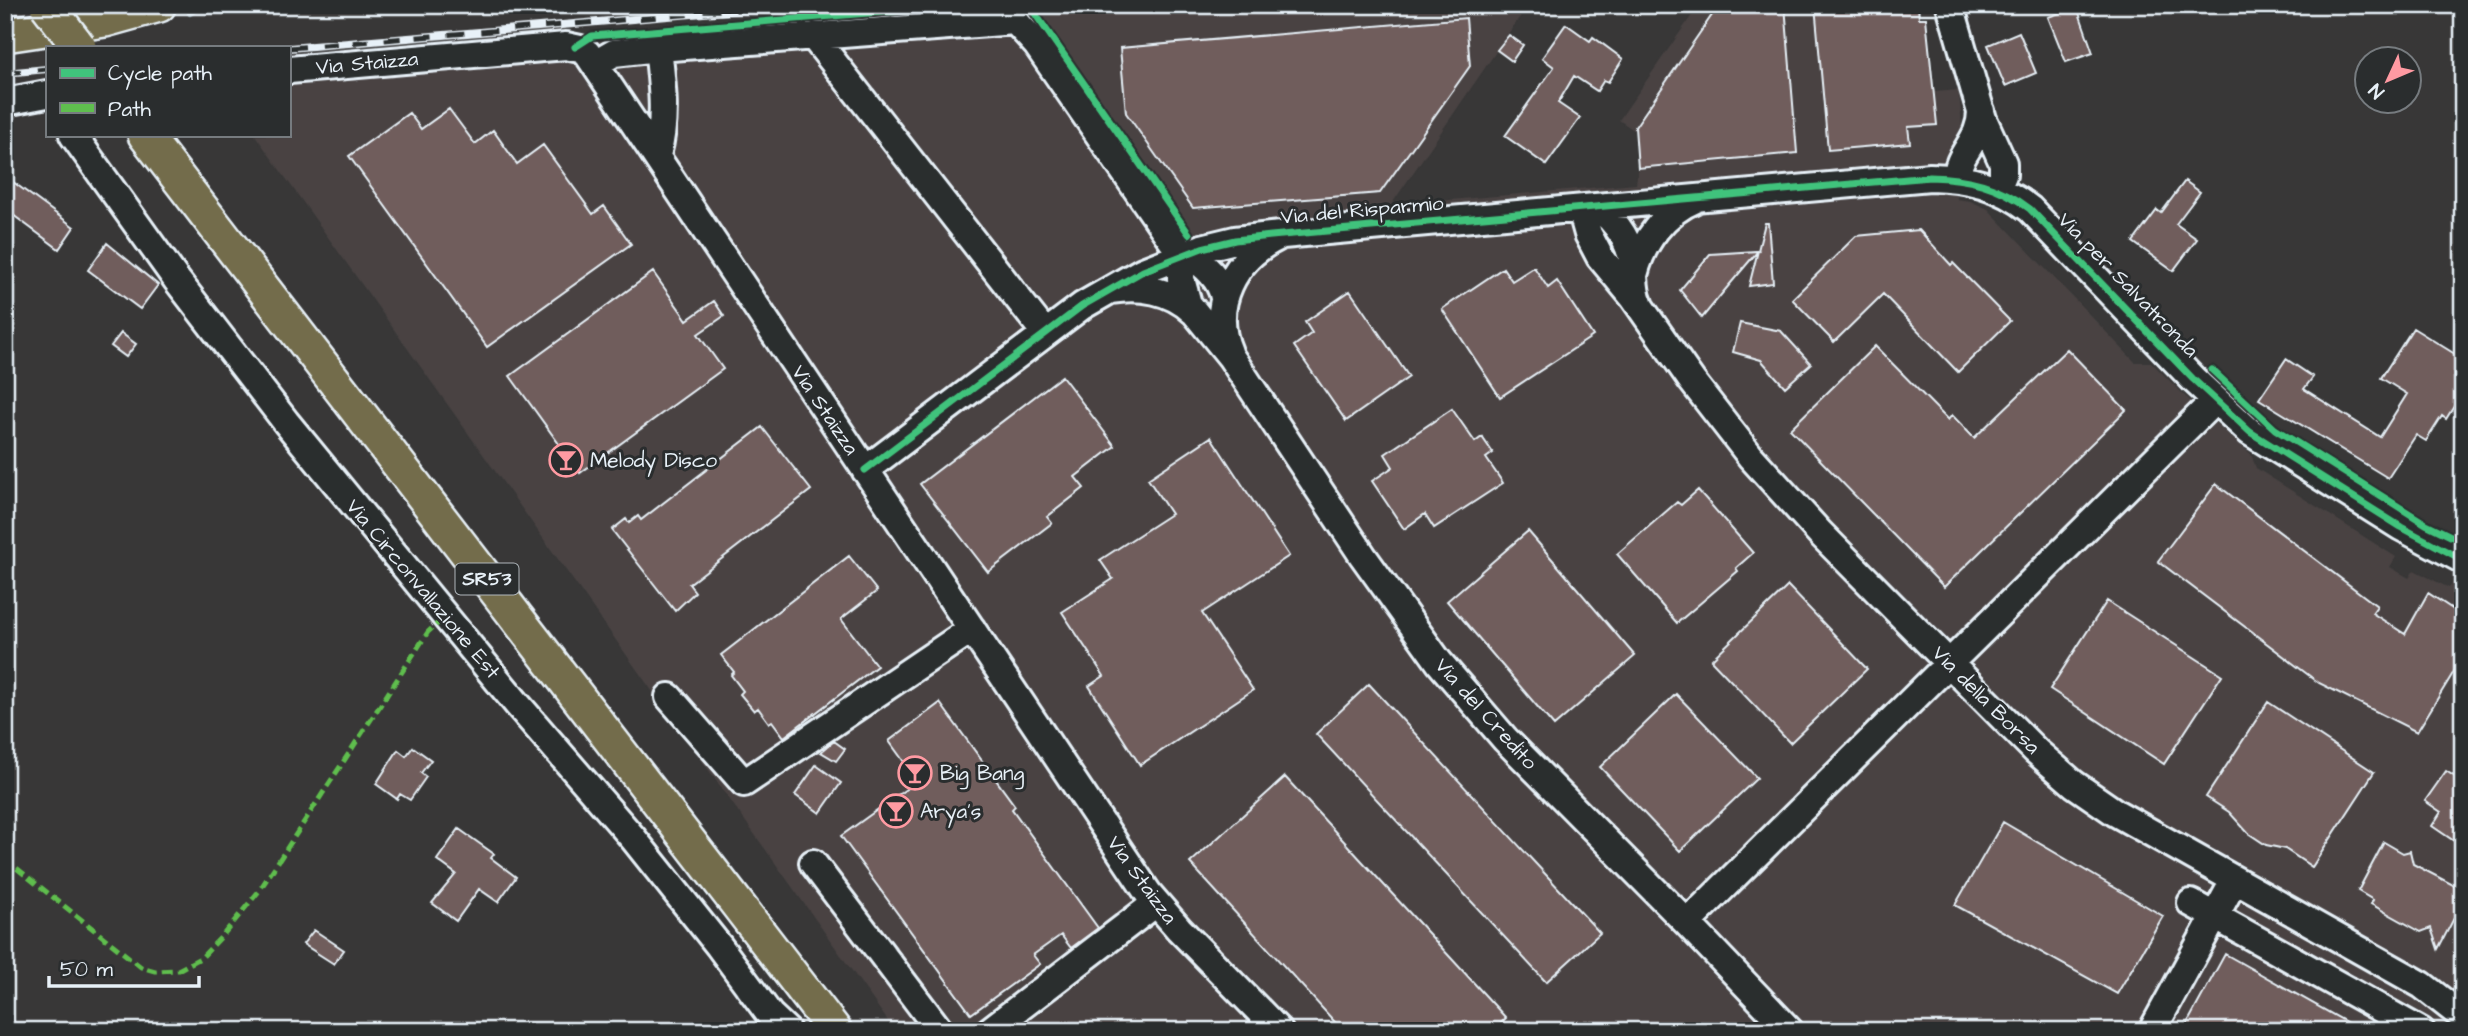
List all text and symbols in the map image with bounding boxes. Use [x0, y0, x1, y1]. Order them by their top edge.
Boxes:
street label: Via Staizza [315, 44, 420, 82]
legend [46, 46, 290, 136]
north arrow [2352, 46, 2422, 116]
text: Cycle path [108, 59, 213, 90]
text: N [2363, 77, 2391, 104]
text: Path [108, 95, 152, 124]
street label: Via del Risparmio [1279, 188, 1445, 233]
street label: Via per Salvatronda [2050, 206, 2205, 365]
street label: Via Staizza [784, 359, 866, 461]
bar icon: Melody Disco [547, 441, 585, 479]
place label: Melody Disco [590, 446, 717, 477]
street label: Via Circonvallazione Est [339, 493, 507, 686]
road number: SR53 [456, 564, 518, 594]
street label: Via della Borsa [1925, 639, 2047, 761]
street label: Via del Credito [1428, 652, 1544, 776]
bar icon: Big Bang [896, 754, 934, 792]
place label: Big Bang [940, 759, 1024, 790]
bar icon: Arya's [877, 792, 915, 830]
place label: Arya's [920, 797, 981, 828]
street label: Via Staizza [1100, 830, 1184, 930]
scale bar [49, 945, 200, 989]
text: 50 m [60, 955, 114, 984]

